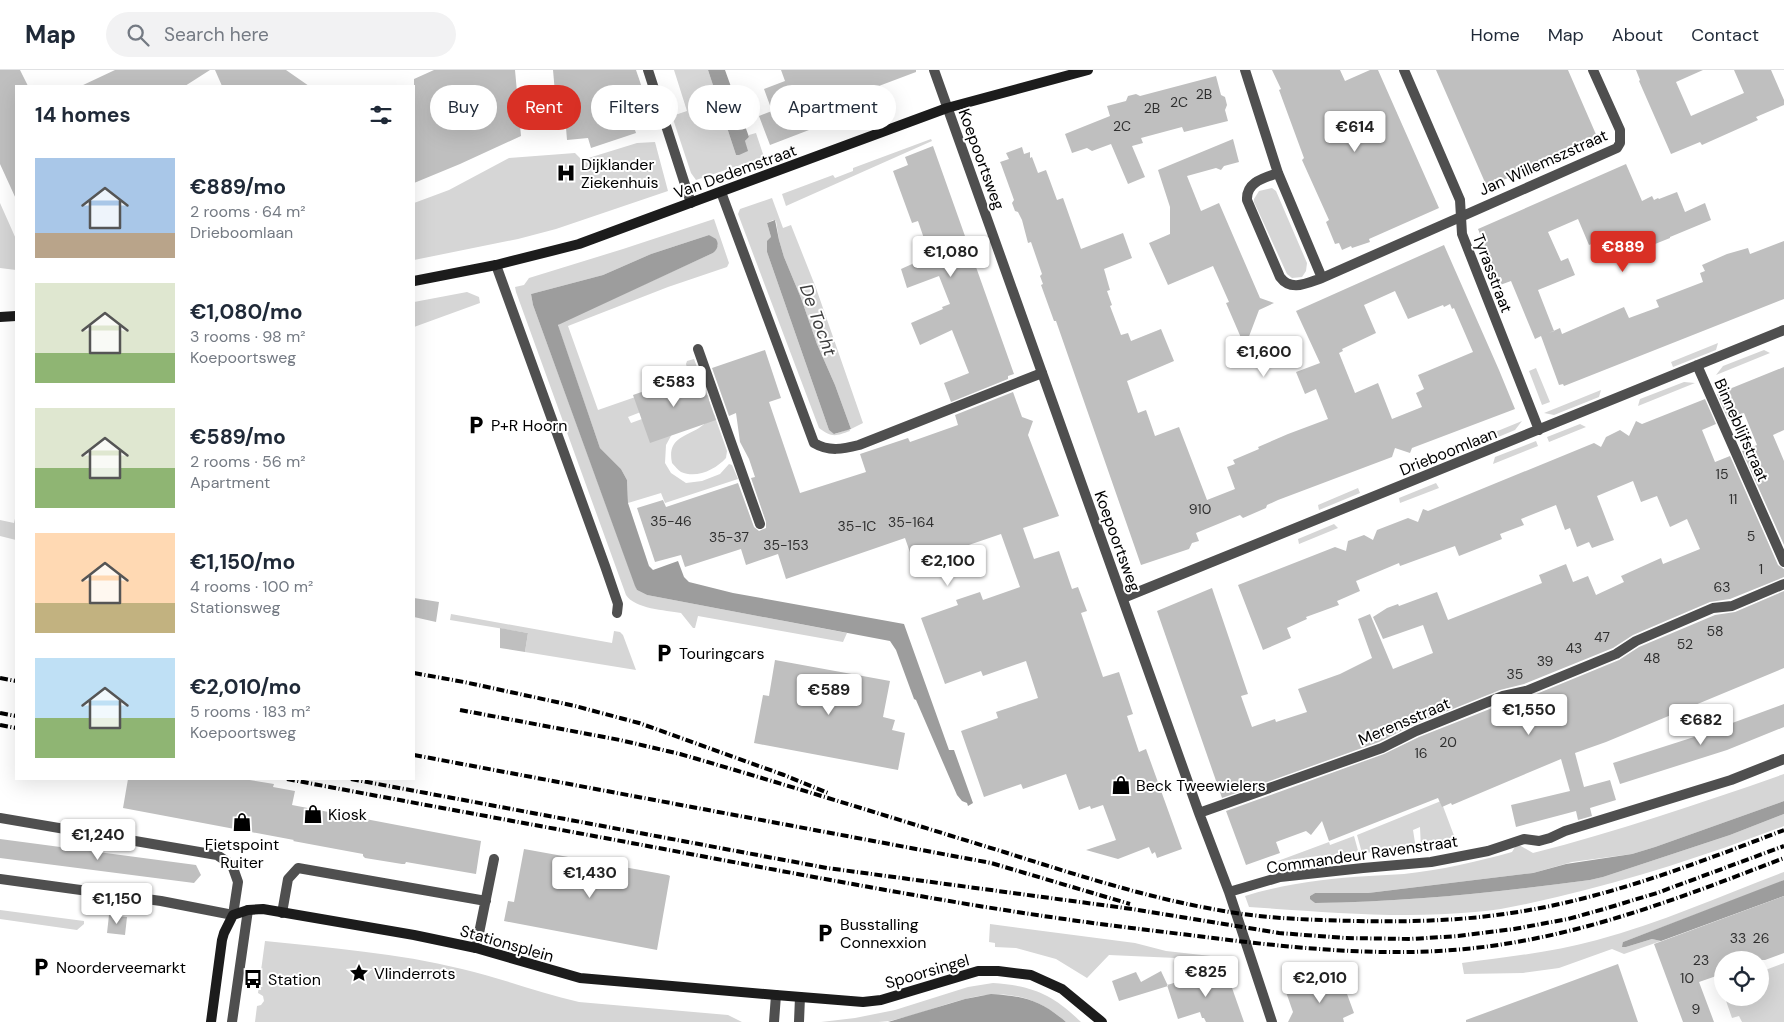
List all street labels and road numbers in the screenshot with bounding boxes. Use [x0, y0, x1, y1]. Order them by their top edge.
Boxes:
street label: Koepoortsweg [954, 106, 1010, 213]
street label: Jan Willemszstraat [1476, 125, 1611, 200]
street label: Van Dedemstraat [671, 140, 799, 203]
street label: Tyrasstraat [1468, 231, 1517, 316]
street label: Binneblijfstraat [1709, 375, 1774, 485]
street label: Drieboomlaan [1396, 422, 1500, 481]
street label: Koepoortsweg [1090, 488, 1146, 595]
street label: Merensstraat [1355, 693, 1453, 750]
street label: Commandeur Ravenstraat [1265, 831, 1459, 878]
street label: Stationsplein [458, 920, 556, 967]
street label: Spoorsingel [883, 949, 972, 993]

